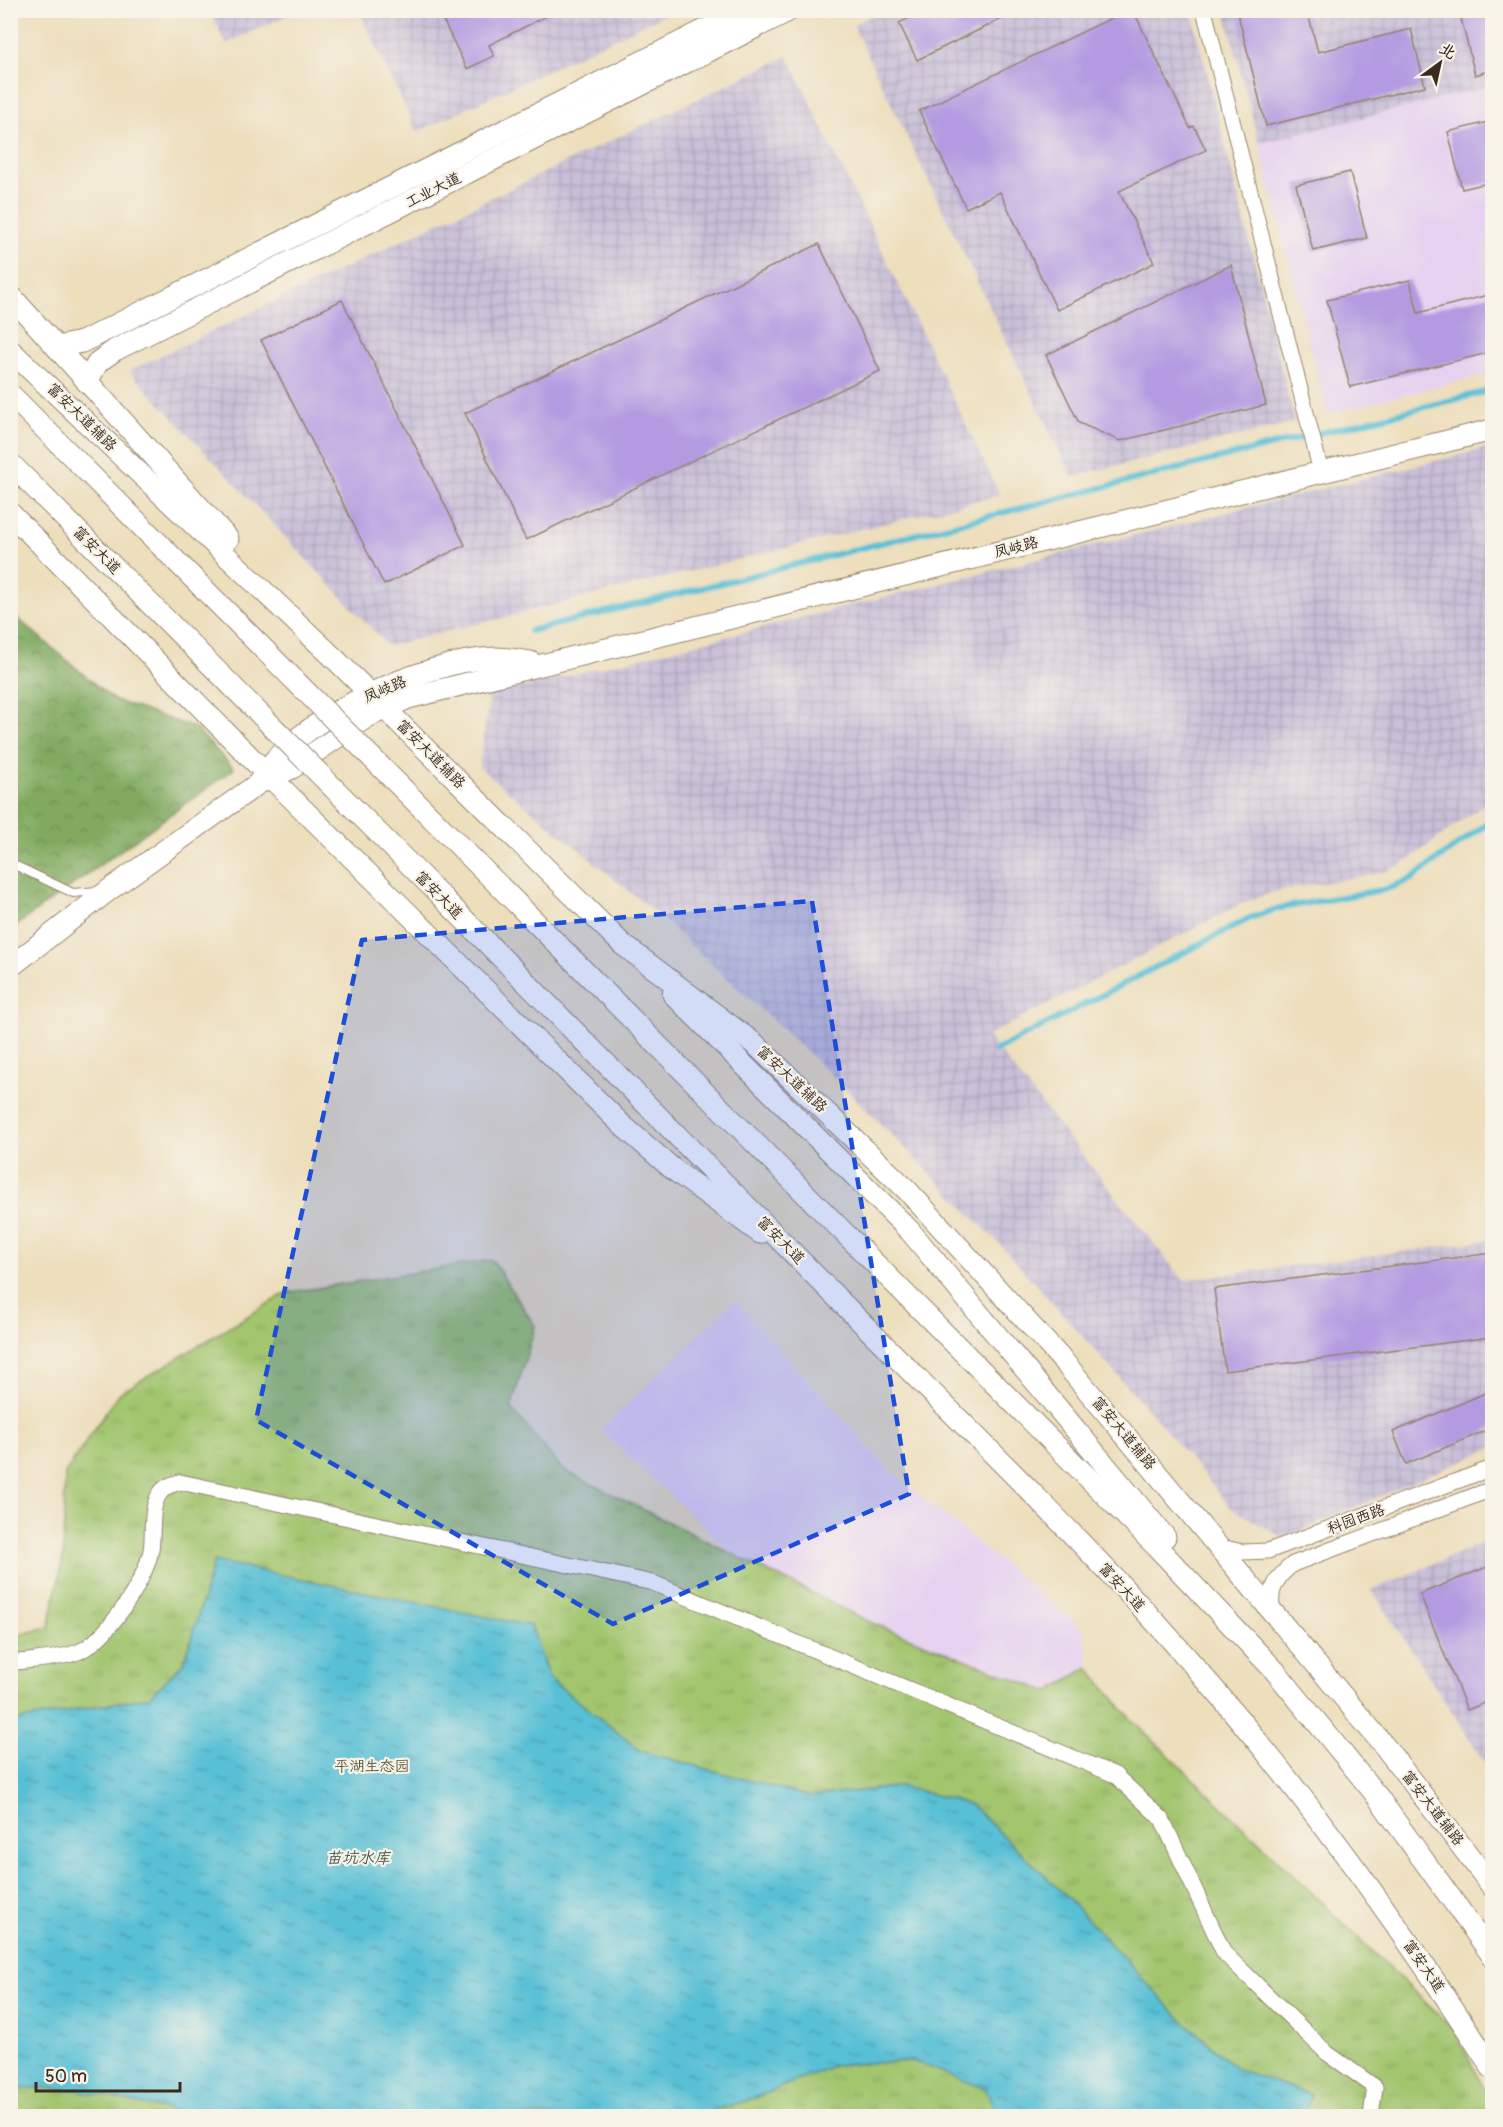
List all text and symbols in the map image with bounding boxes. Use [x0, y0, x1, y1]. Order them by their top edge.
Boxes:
north arrow [1410, 33, 1470, 93]
text: 北 [1435, 39, 1460, 64]
street label: 工业大道 [402, 168, 464, 213]
street label: 富安大道辅路 [43, 379, 121, 455]
street label: 富安大道 [69, 522, 125, 578]
street label: 凤岐路 [992, 533, 1040, 562]
street label: 凤岐路 [361, 672, 410, 707]
street label: 富安大道辅路 [392, 716, 469, 793]
street label: 富安大道 [411, 867, 467, 923]
street label: 富安大道辅路 [752, 1042, 831, 1117]
street label: 富安大道 [753, 1212, 809, 1268]
street label: 富安大道辅路 [1087, 1393, 1160, 1474]
street label: 科园西路 [1325, 1500, 1388, 1539]
street label: 富安大道 [1094, 1559, 1149, 1616]
park label: 平湖生态园 [334, 1757, 410, 1776]
street label: 富安大道辅路 [1397, 1767, 1468, 1850]
water label: 苗坑水库 [326, 1848, 392, 1868]
street label: 富安大道 [1399, 1936, 1449, 1996]
scale bar [36, 2055, 180, 2093]
text: 50 m [45, 2065, 87, 2088]

